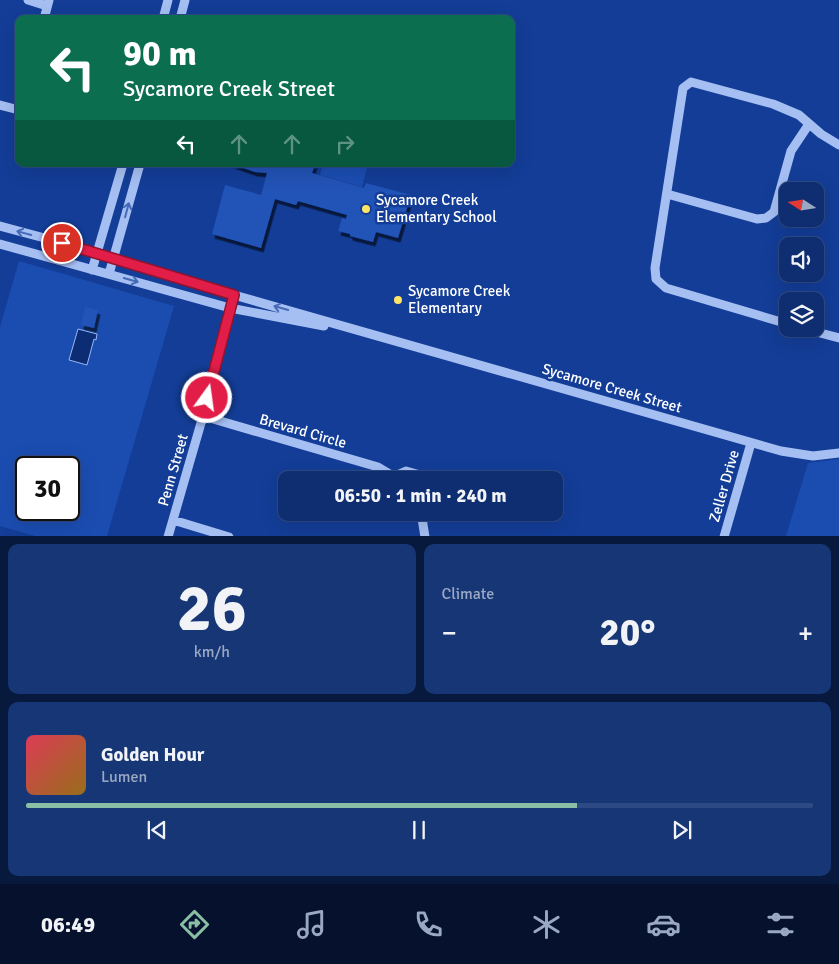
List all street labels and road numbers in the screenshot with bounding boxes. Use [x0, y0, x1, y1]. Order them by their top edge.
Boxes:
street label: Sycamore Creek Street [540, 359, 684, 417]
street label: Brevard Circle [257, 410, 349, 452]
street label: Penn Street [154, 432, 192, 508]
street label: Zeller Drive [705, 448, 743, 524]

